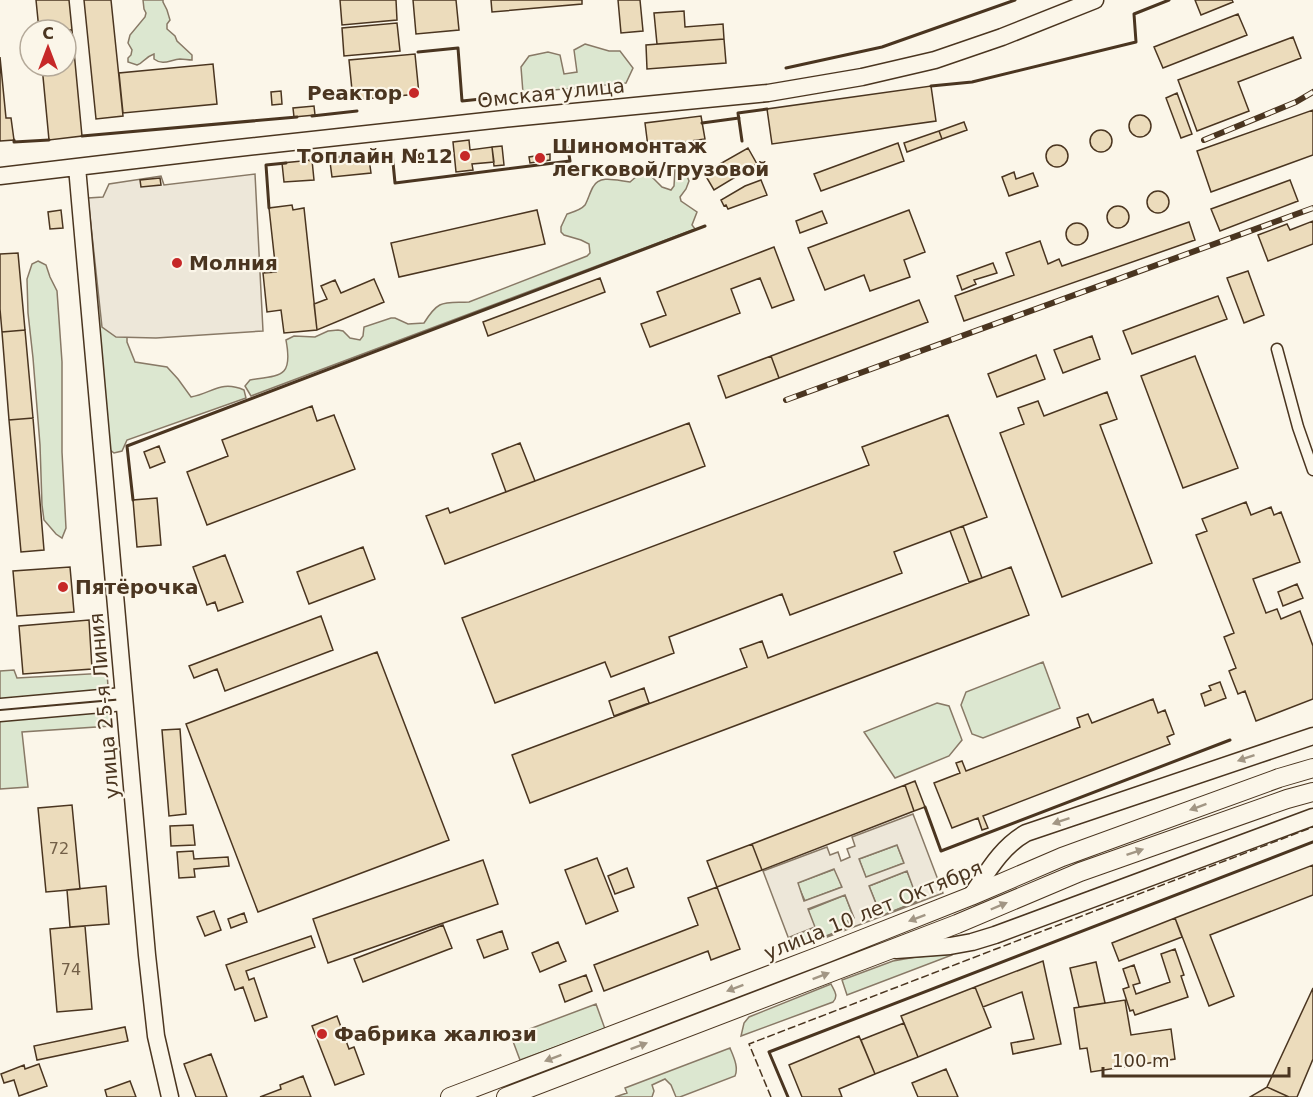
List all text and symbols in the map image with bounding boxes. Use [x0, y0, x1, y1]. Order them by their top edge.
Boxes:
north arrow [18, 18, 78, 78]
text: С [42, 24, 54, 43]
street label: Омская улица [476, 73, 626, 113]
place label: Реактор [307, 81, 402, 105]
marker: Реактор [407, 86, 421, 100]
place label: Шиномонтаж легковой/грузовой [552, 134, 769, 181]
place label: Топлайн №12 [297, 144, 453, 168]
marker: Топлайн №12 [458, 149, 472, 163]
marker: Шиномонтаж легковой/грузовой [533, 151, 547, 165]
place label: Молния [189, 251, 278, 275]
marker: Молния [170, 256, 184, 270]
place label: Пятёрочка [75, 575, 199, 599]
marker: Пятёрочка [56, 580, 70, 594]
street label: улица 25-я Линия [84, 612, 124, 800]
one-way arrow [1237, 754, 1255, 764]
one-way arrow [1189, 803, 1207, 813]
one-way arrow [1052, 817, 1070, 827]
house number: 72 [49, 839, 69, 858]
one-way arrow [1126, 847, 1144, 857]
street label: улица 10 лет Октября [760, 855, 986, 965]
one-way arrow [991, 901, 1009, 911]
one-way arrow [907, 913, 925, 923]
house number: 74 [61, 960, 81, 979]
one-way arrow [812, 971, 830, 980]
one-way arrow [726, 984, 744, 994]
place label: Фабрика жалюзи [334, 1022, 537, 1046]
marker: Фабрика жалюзи [315, 1027, 329, 1041]
scale bar [1103, 1040, 1289, 1078]
one-way arrow [630, 1041, 648, 1050]
text: 100 m [1112, 1050, 1170, 1071]
one-way arrow [543, 1053, 561, 1063]

